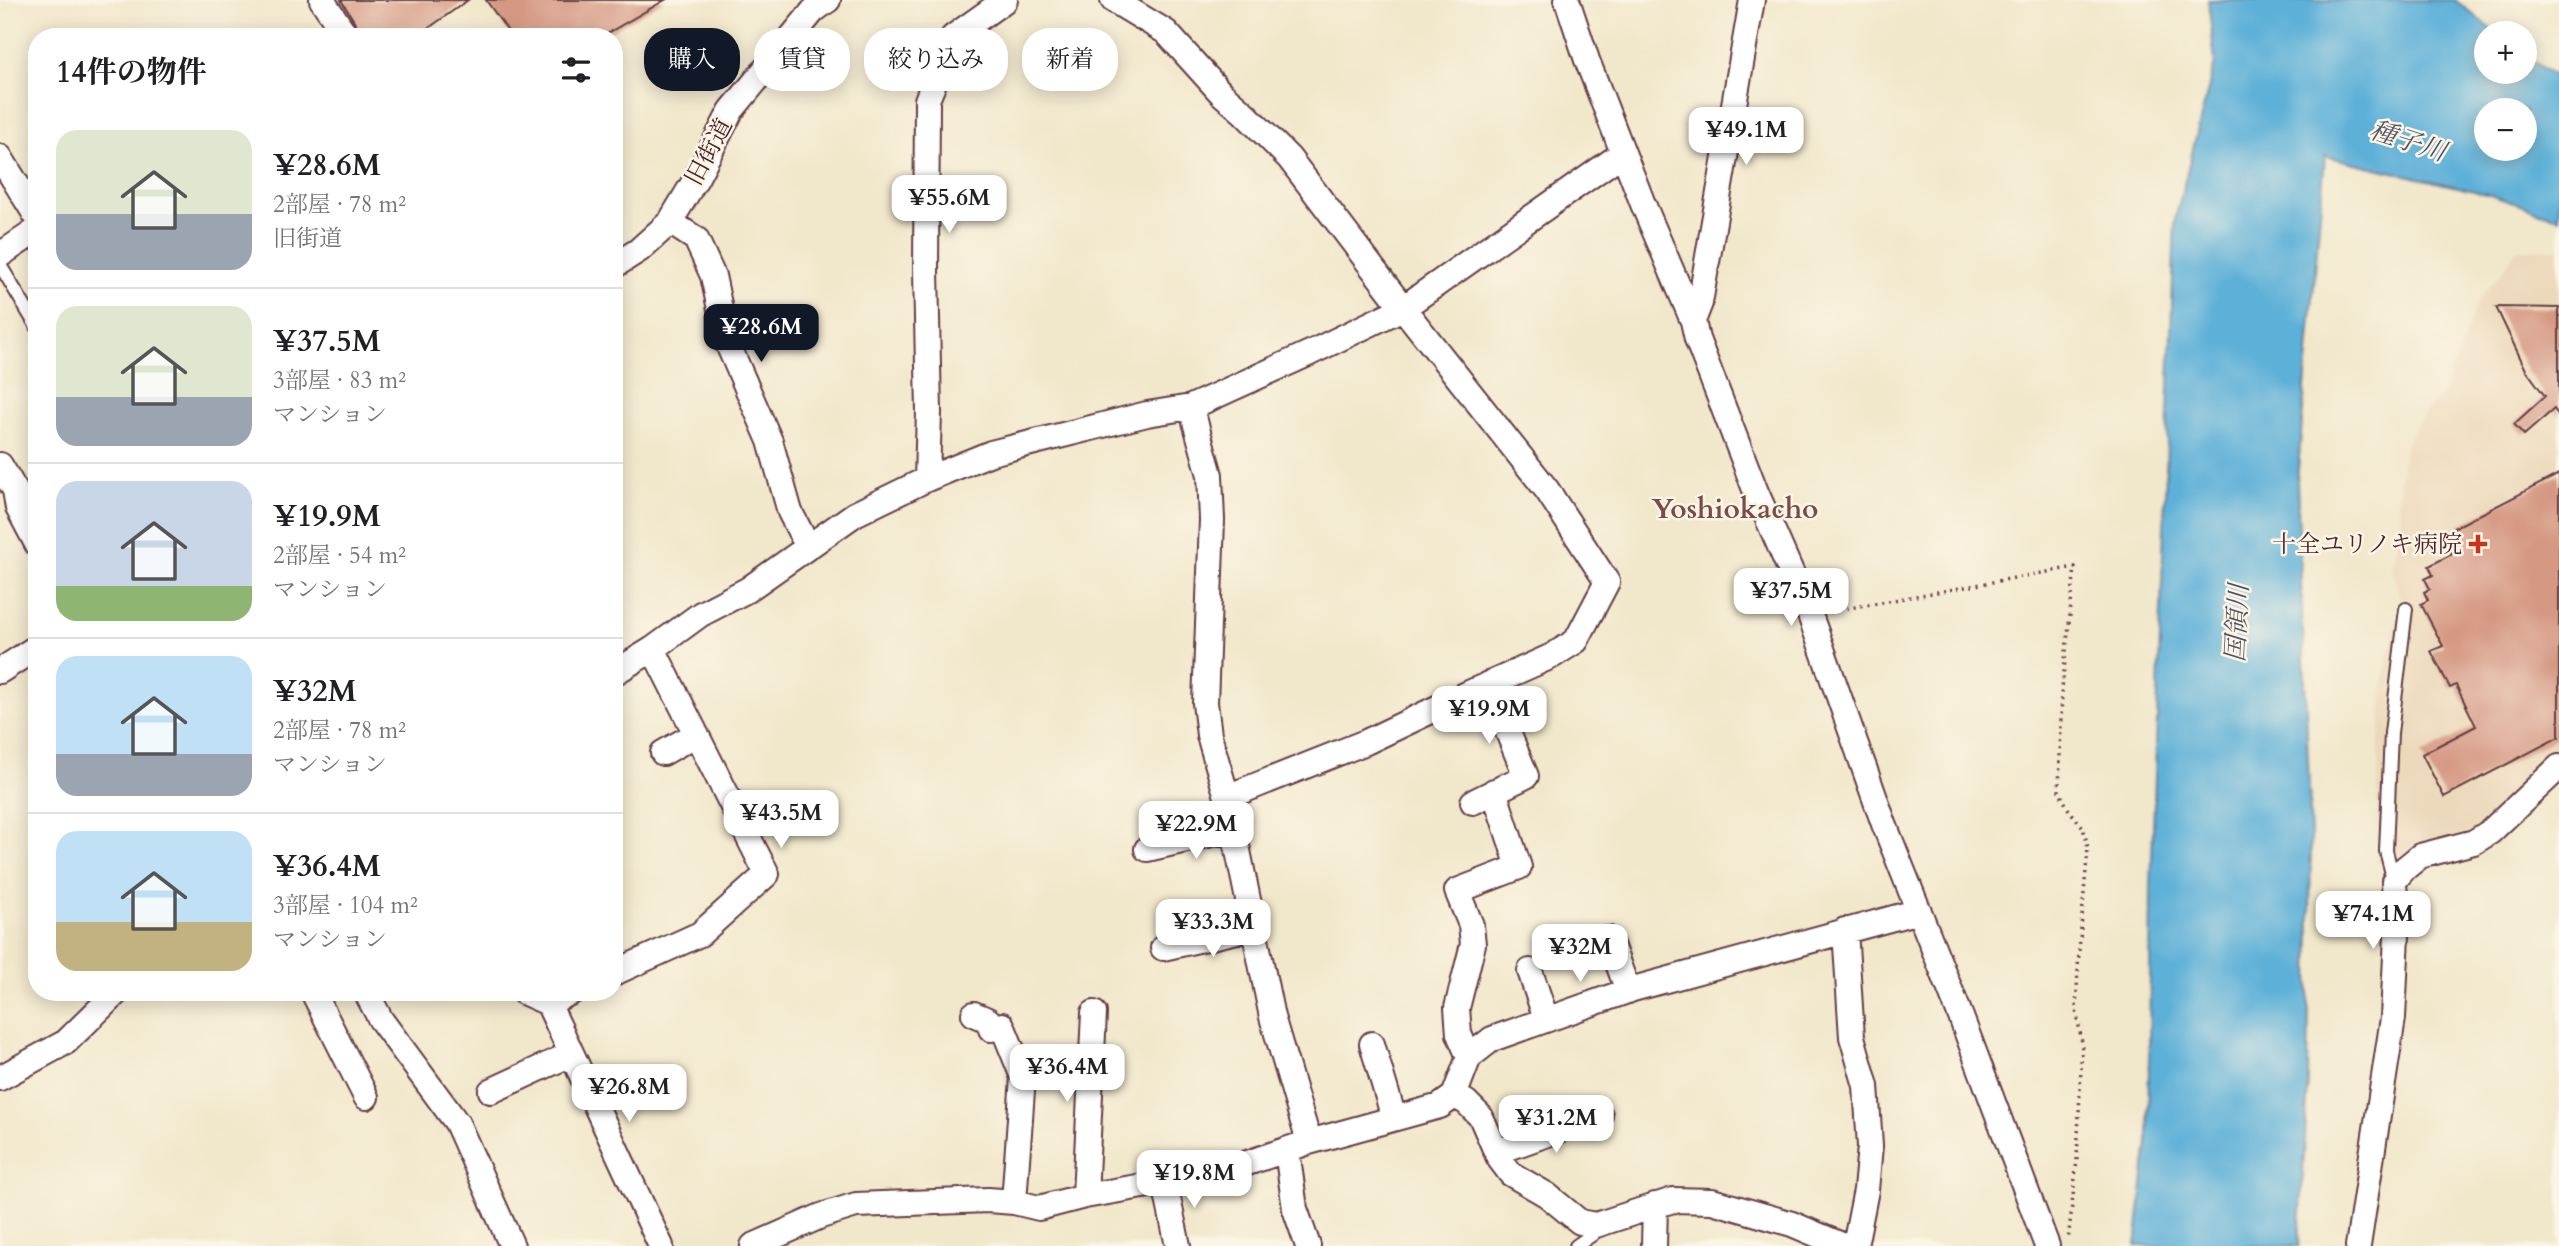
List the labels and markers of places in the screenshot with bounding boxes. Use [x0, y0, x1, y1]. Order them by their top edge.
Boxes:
pin: ¥49.1M [1689, 108, 1803, 167]
pin: ¥55.6M [892, 176, 1006, 235]
pin: ¥28.6M [704, 304, 818, 364]
place label: 十全ユリノキ病院 [2272, 528, 2462, 561]
marker: 十全ユリノキ病院 [2468, 534, 2488, 554]
pin: ¥37.5M [1734, 568, 1848, 628]
pin: ¥19.9M [1432, 686, 1546, 746]
pin: ¥43.5M [724, 790, 838, 850]
pin: ¥22.9M [1139, 802, 1253, 861]
pin: ¥74.1M [2316, 892, 2430, 951]
pin: ¥33.3M [1156, 900, 1270, 959]
pin: ¥32M [1539, 925, 1621, 984]
pin: ¥36.4M [1010, 1044, 1124, 1104]
pin: ¥26.8M [572, 1064, 686, 1124]
pin: ¥31.2M [1499, 1096, 1613, 1155]
pin: ¥19.8M [1137, 1150, 1251, 1210]

